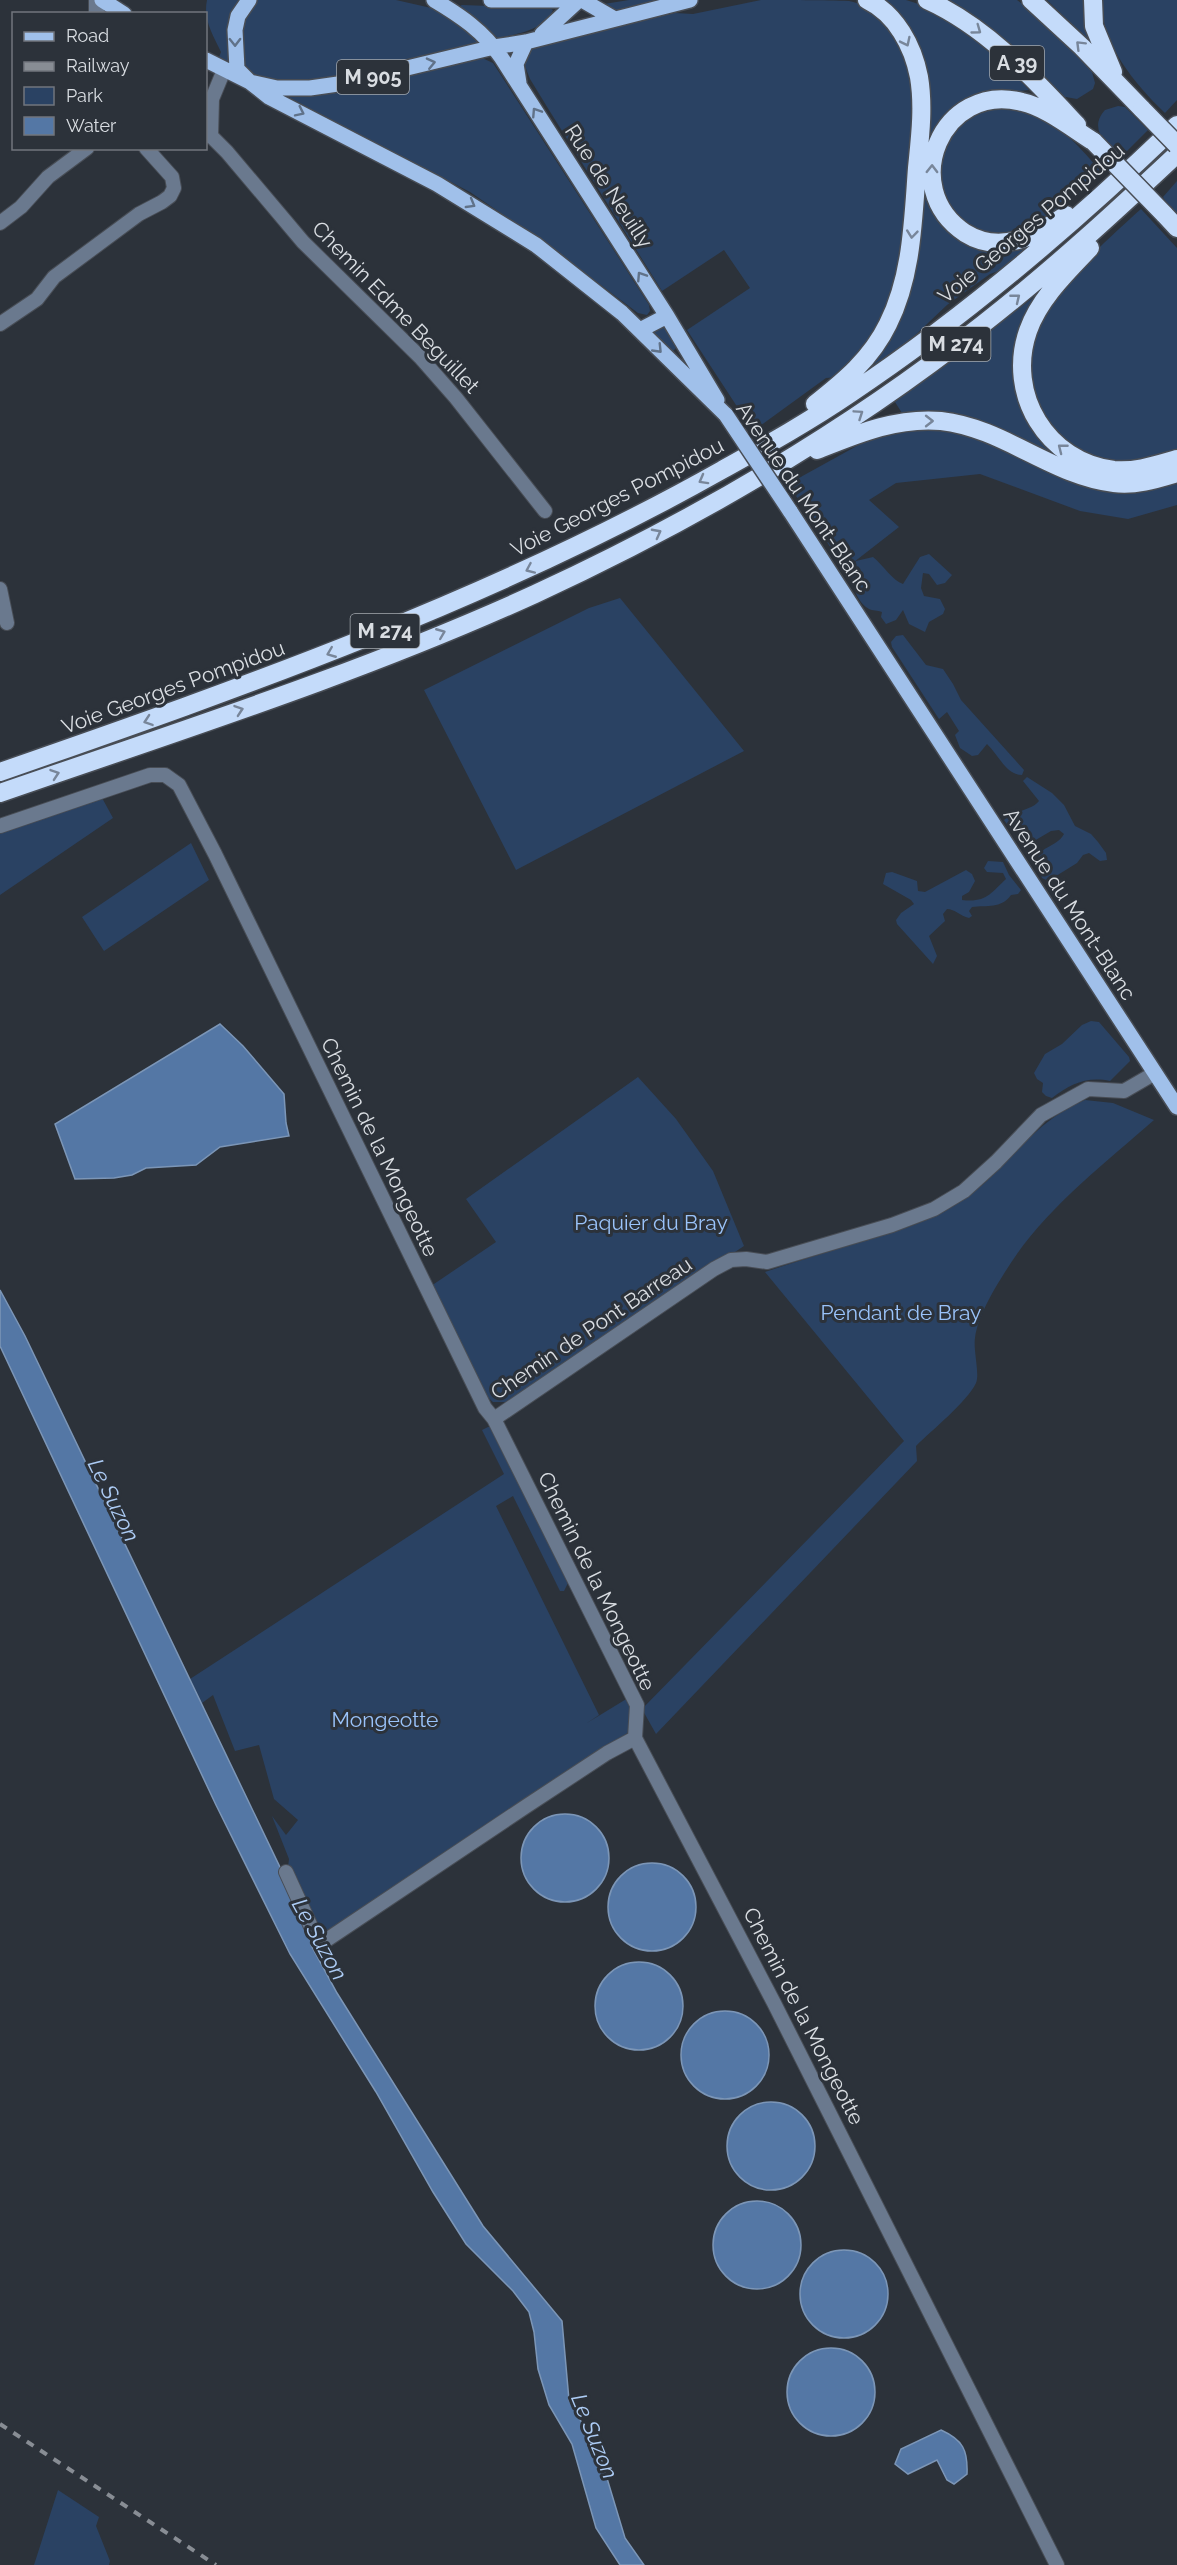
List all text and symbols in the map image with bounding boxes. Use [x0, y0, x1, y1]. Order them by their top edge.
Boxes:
legend [12, 12, 207, 150]
one-way arrow [971, 23, 982, 34]
text: Road [66, 25, 109, 46]
one-way arrow [899, 35, 911, 46]
one-way arrow [229, 37, 241, 46]
one-way arrow [1076, 42, 1087, 53]
road number: A 39 [990, 46, 1044, 80]
text: Railway [66, 55, 130, 76]
one-way arrow [426, 57, 436, 70]
road number: M 905 [337, 60, 409, 94]
text: Park [66, 85, 103, 106]
one-way arrow [293, 105, 304, 116]
one-way arrow [532, 107, 543, 118]
text: Water [66, 115, 117, 136]
street label: Rue de Neuilly [560, 120, 658, 252]
street label: Voie Georges Pompidou [933, 138, 1129, 308]
one-way arrow [926, 165, 939, 174]
one-way arrow [465, 197, 475, 208]
street label: Chemin Edme Beguillet [307, 216, 485, 398]
one-way arrow [906, 229, 919, 239]
one-way arrow [637, 272, 648, 283]
one-way arrow [1009, 294, 1020, 305]
road number: M 274 [922, 327, 990, 361]
one-way arrow [651, 342, 662, 353]
street label: Avenue du Mont-Blanc [731, 397, 877, 597]
one-way arrow [852, 410, 863, 421]
one-way arrow [925, 415, 934, 427]
street label: Voie Georges Pompidou [506, 432, 728, 562]
one-way arrow [1058, 445, 1069, 456]
one-way arrow [699, 473, 709, 485]
one-way arrow [651, 529, 661, 540]
one-way arrow [525, 562, 536, 574]
road number: M 274 [350, 614, 420, 648]
one-way arrow [435, 628, 446, 640]
street label: Voie Georges Pompidou [58, 635, 288, 739]
one-way arrow [326, 646, 337, 658]
one-way arrow [234, 705, 244, 718]
one-way arrow [143, 713, 154, 726]
one-way arrow [49, 769, 60, 782]
street label: Avenue du Mont-Blanc [999, 803, 1141, 1005]
street label: Chemin de la Mongeotte [316, 1033, 444, 1261]
park label: Paquier du Bray [574, 1210, 728, 1235]
street label: Chemin de Pont Barreau [486, 1251, 696, 1405]
park label: Pendant de Bray [820, 1300, 982, 1325]
water label: Le Suzon [83, 1454, 145, 1546]
street label: Chemin de la Mongeotte [533, 1467, 661, 1695]
park label: Mongeotte [332, 1707, 438, 1732]
water label: Le Suzon [287, 1894, 353, 1984]
street label: Chemin de la Mongeotte [738, 1903, 870, 2129]
water label: Le Suzon [566, 2390, 624, 2482]

